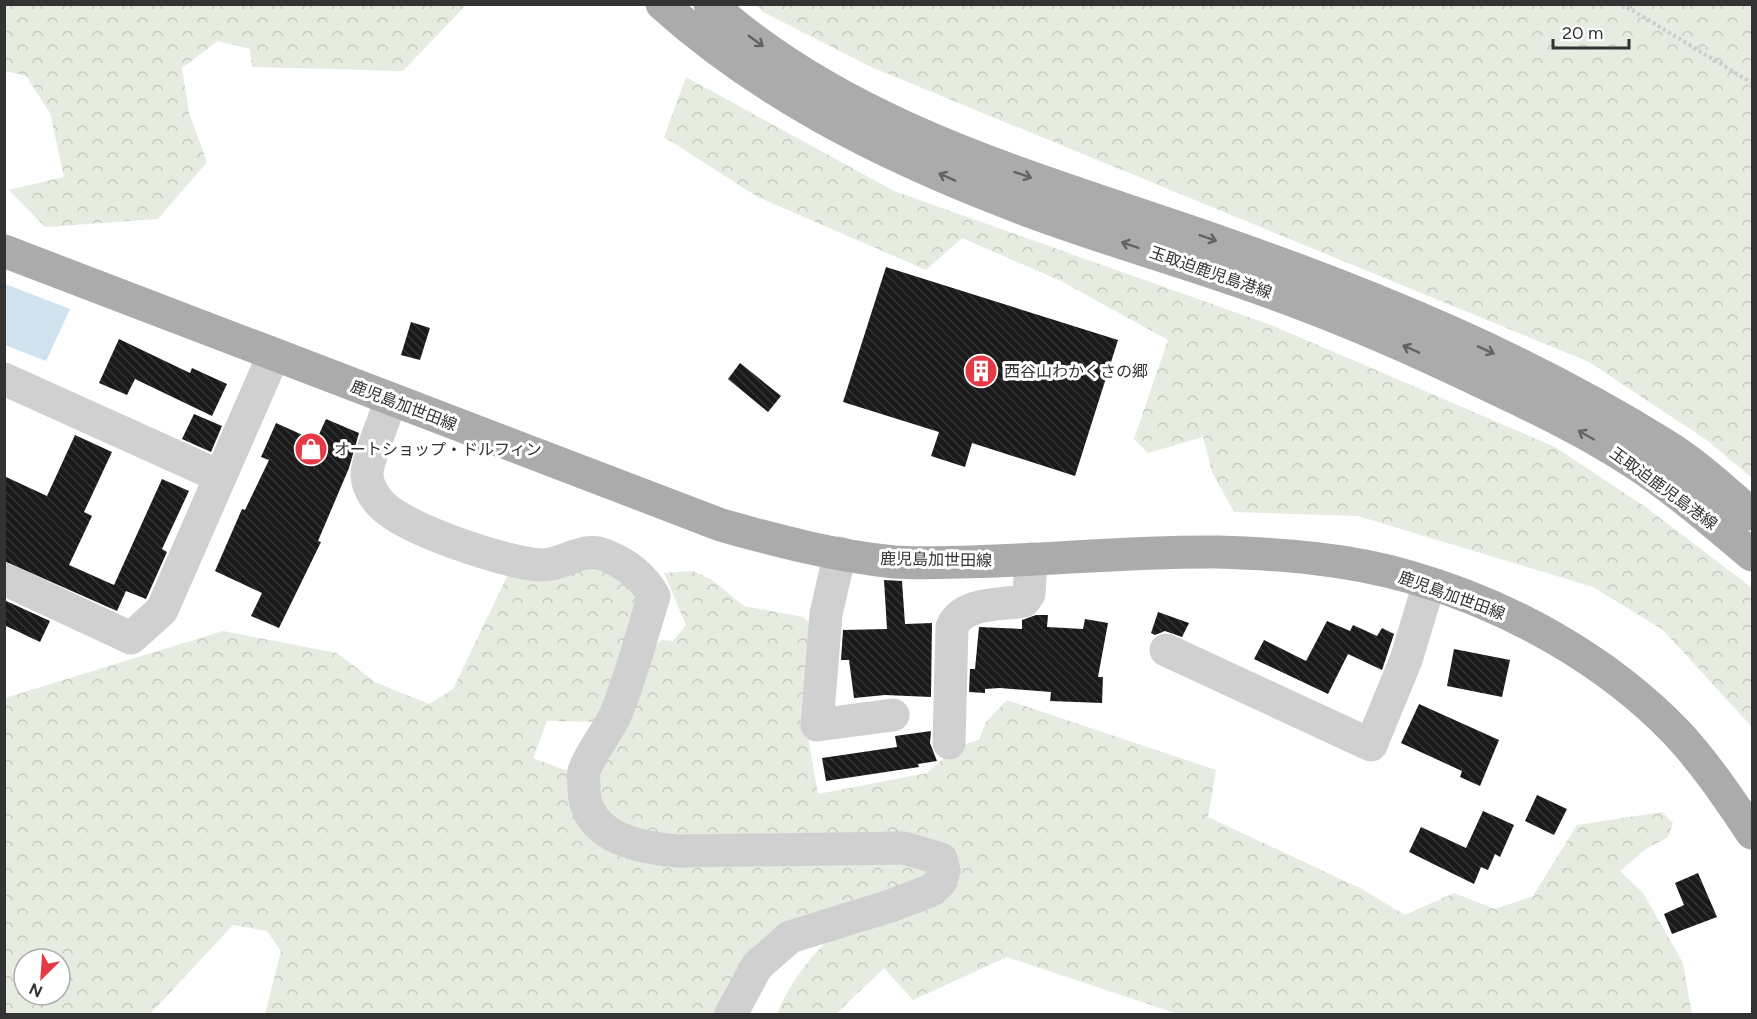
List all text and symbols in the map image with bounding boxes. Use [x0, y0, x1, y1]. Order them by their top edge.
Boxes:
scale bar [1553, 12, 1630, 50]
text: 20 m [1562, 22, 1603, 44]
one-way arrow [748, 35, 764, 47]
one-way arrow [939, 171, 957, 183]
one-way arrow [1013, 171, 1032, 182]
one-way arrow [1198, 233, 1217, 244]
one-way arrow [1121, 238, 1140, 249]
street label: 玉取迫鹿児島港線 [1147, 243, 1274, 302]
one-way arrow [1403, 343, 1421, 355]
one-way arrow [1477, 344, 1495, 356]
building icon: 西谷山わかくさの郷 [963, 353, 999, 389]
place label: 西谷山わかくさの郷 [1004, 362, 1148, 381]
street label: 鹿児島加世田線 [348, 377, 460, 434]
one-way arrow [1578, 429, 1595, 441]
shop icon: オートショップ・ドルフィン [293, 431, 329, 467]
place label: オートショップ・ドルフィン [334, 440, 542, 459]
street label: 玉取迫鹿児島港線 [1606, 443, 1721, 534]
street label: 鹿児島加世田線 [880, 549, 992, 570]
street label: 鹿児島加世田線 [1396, 567, 1508, 624]
north arrow [12, 947, 72, 1007]
text: N [26, 979, 45, 1001]

